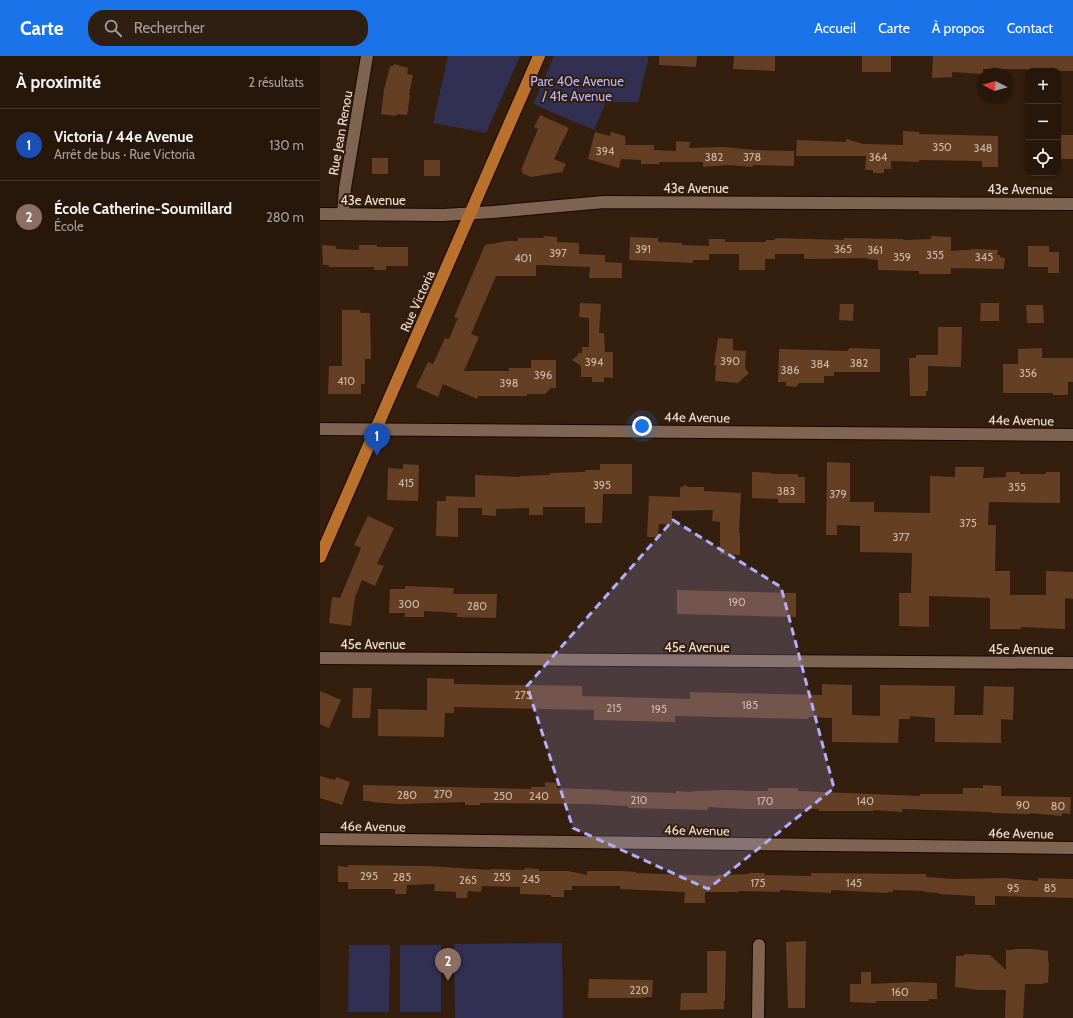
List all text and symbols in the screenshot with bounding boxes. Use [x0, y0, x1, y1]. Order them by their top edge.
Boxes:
search box [88, 10, 368, 46]
text: Carte [20, 17, 64, 40]
icon: search [102, 17, 124, 39]
text: Rechercher [134, 19, 205, 37]
text: Accueil [814, 19, 856, 37]
text: Carte [878, 19, 910, 37]
text: À propos [932, 19, 985, 37]
text: Contact [1007, 19, 1053, 37]
north arrow [977, 68, 1013, 104]
map controls [1025, 68, 1061, 176]
button: + [1025, 68, 1061, 104]
text: À proximité [16, 72, 101, 92]
park label: Parc 40e Avenue / 41e Avenue [530, 73, 624, 104]
text: 2 résultats [248, 74, 304, 90]
street label: Rue Jean Renou [325, 89, 355, 177]
button: − [1025, 104, 1061, 140]
text: Victoria / 44e Avenue [54, 128, 193, 146]
text: 1 [27, 137, 31, 153]
text: 130 m [269, 137, 304, 153]
house number: 350 [932, 140, 952, 154]
button: locate [1025, 140, 1061, 176]
house number: 348 [974, 141, 992, 155]
house number: 394 [596, 144, 615, 158]
text: Arrêt de bus · Rue Victoria [54, 146, 195, 162]
house number: 382 [705, 150, 723, 164]
house number: 378 [743, 150, 761, 164]
house number: 364 [869, 150, 888, 164]
street label: 43e Avenue [663, 180, 729, 196]
street label: 43e Avenue [987, 181, 1053, 197]
street label: 43e Avenue [340, 192, 406, 208]
text: École Catherine-Soumillard [54, 200, 232, 218]
text: 2 [26, 209, 32, 225]
text: 280 m [266, 209, 304, 225]
text: École [54, 218, 84, 234]
house number: 391 [635, 242, 651, 256]
house number: 365 [834, 242, 852, 256]
house number: 361 [867, 243, 883, 257]
house number: 397 [549, 246, 567, 260]
house number: 355 [926, 248, 944, 262]
house number: 359 [893, 250, 911, 264]
house number: 345 [975, 250, 993, 264]
house number: 401 [514, 251, 532, 265]
street label: Rue Victoria [396, 267, 438, 334]
house number: 390 [720, 354, 740, 368]
house number: 394 [585, 355, 604, 369]
house number: 382 [850, 356, 868, 370]
house number: 384 [811, 357, 830, 371]
house number: 386 [781, 363, 799, 377]
house number: 356 [1019, 366, 1037, 380]
house number: 396 [534, 368, 552, 382]
house number: 410 [337, 374, 355, 388]
house number: 398 [500, 376, 518, 390]
street label: 44e Avenue [664, 408, 730, 426]
street label: 44e Avenue [988, 411, 1054, 429]
your location [632, 416, 652, 436]
pin: 1 [364, 423, 390, 456]
house number: 415 [398, 476, 414, 490]
house number: 395 [593, 478, 611, 492]
house number: 355 [1008, 480, 1026, 494]
house number: 383 [777, 484, 795, 498]
house number: 379 [829, 487, 847, 501]
house number: 375 [959, 516, 977, 530]
house number: 377 [892, 530, 910, 544]
house number: 190 [728, 595, 746, 609]
house number: 300 [398, 597, 420, 611]
house number: 280 [467, 599, 487, 613]
street label: 45e Avenue [340, 636, 406, 652]
street label: 45e Avenue [664, 639, 730, 655]
street label: 45e Avenue [988, 641, 1054, 657]
house number: 275 [514, 688, 532, 702]
house number: 185 [742, 698, 758, 712]
house number: 215 [606, 701, 622, 715]
house number: 195 [651, 702, 667, 716]
house number: 270 [434, 787, 453, 801]
house number: 280 [397, 788, 417, 802]
house number: 250 [493, 789, 513, 803]
house number: 240 [529, 789, 549, 803]
house number: 210 [630, 793, 648, 807]
house number: 170 [757, 794, 774, 808]
house number: 140 [856, 794, 874, 808]
house number: 90 [1016, 798, 1030, 812]
house number: 80 [1051, 799, 1065, 813]
street label: 46e Avenue [340, 817, 406, 835]
street label: 46e Avenue [664, 821, 730, 839]
street label: 46e Avenue [988, 824, 1054, 842]
house number: 295 [360, 869, 378, 883]
house number: 285 [393, 870, 411, 884]
house number: 255 [493, 870, 511, 884]
house number: 245 [522, 872, 540, 886]
house number: 265 [459, 873, 477, 887]
house number: 175 [750, 876, 766, 890]
house number: 145 [846, 876, 862, 890]
house number: 95 [1007, 881, 1019, 895]
house number: 85 [1044, 881, 1056, 895]
pin: 2 [435, 948, 461, 981]
house number: 220 [629, 983, 649, 997]
house number: 160 [891, 985, 909, 999]

